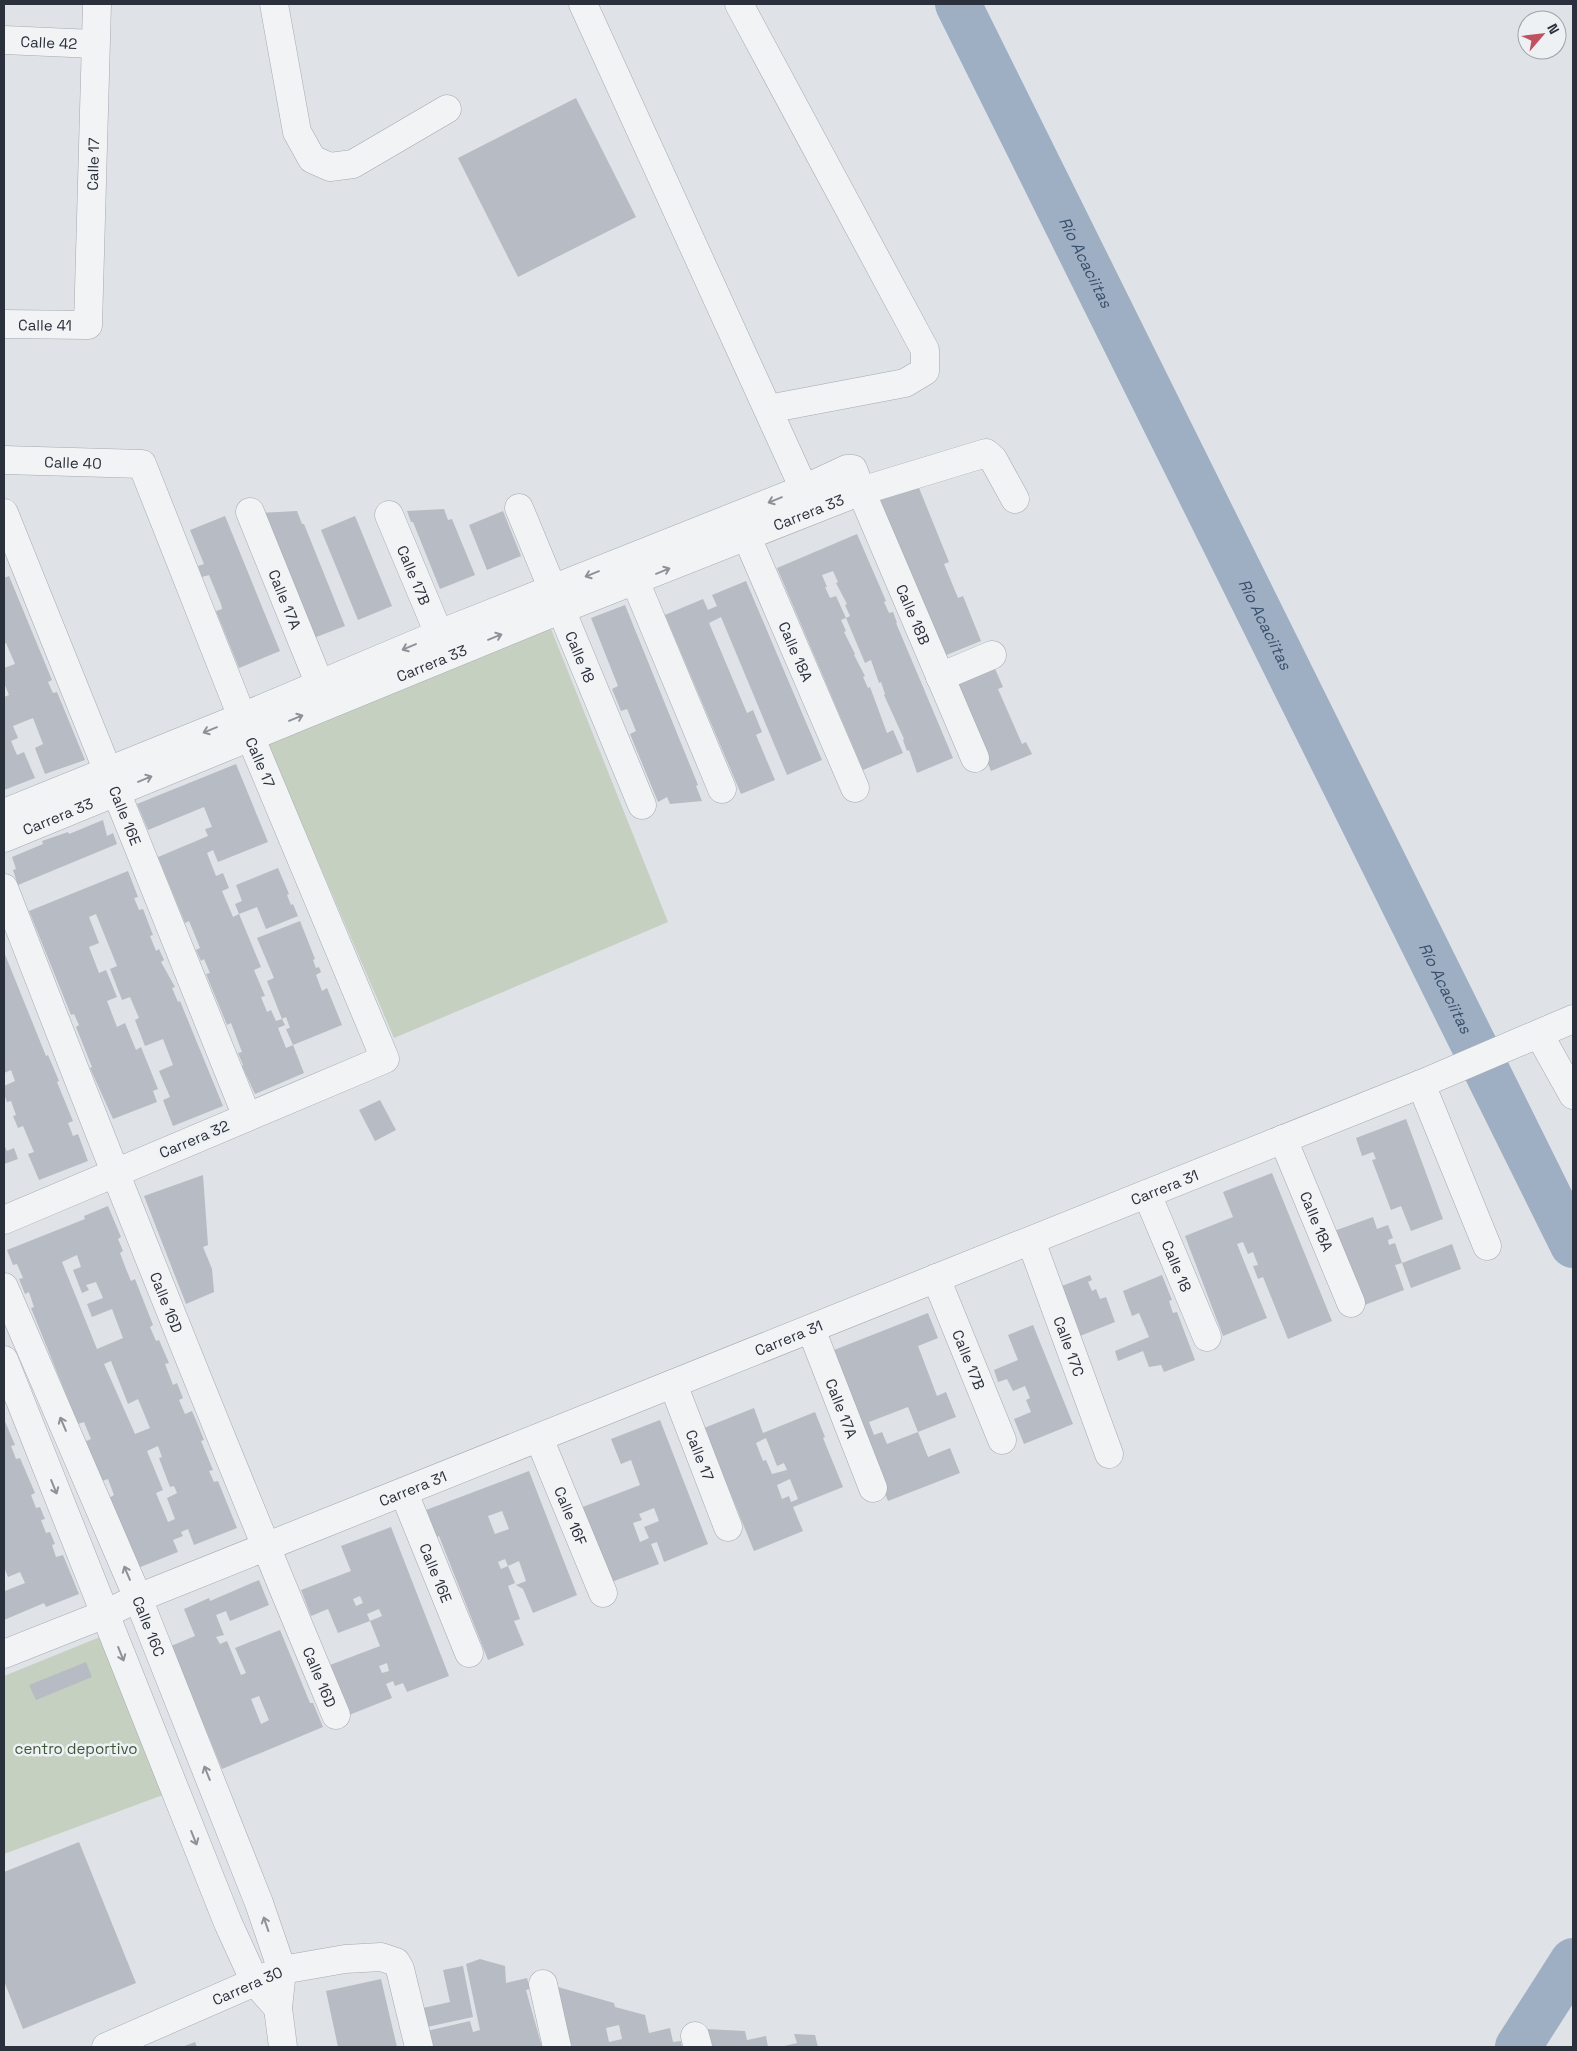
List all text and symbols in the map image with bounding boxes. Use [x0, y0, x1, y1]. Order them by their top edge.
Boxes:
north arrow [1517, 10, 1567, 60]
text: N [1543, 21, 1564, 37]
street label: Calle 42 [20, 31, 78, 53]
street label: Calle 17 [82, 137, 103, 191]
water label: Río Acaciitas [1055, 213, 1117, 311]
street label: Calle 41 [18, 315, 72, 334]
street label: Calle 40 [44, 452, 102, 472]
street label: Carrera 33 [770, 489, 846, 534]
one-way arrow [768, 496, 783, 506]
street label: Calle 17B [393, 542, 435, 608]
one-way arrow [655, 565, 670, 574]
street label: Calle 17A [265, 567, 306, 632]
one-way arrow [585, 570, 600, 579]
water label: Río Acaciitas [1234, 575, 1297, 673]
street label: Calle 18B [892, 581, 935, 647]
street label: Calle 18A [775, 618, 818, 685]
street label: Calle 18 [561, 628, 600, 685]
one-way arrow [487, 631, 502, 641]
street label: Carrera 33 [393, 640, 469, 685]
one-way arrow [402, 643, 417, 652]
one-way arrow [288, 712, 303, 722]
one-way arrow [203, 726, 218, 735]
street label: Calle 17 [242, 734, 280, 790]
one-way arrow [137, 774, 153, 783]
street label: Calle 16E [105, 783, 146, 848]
street label: Carrera 33 [20, 793, 96, 839]
water label: Río Acaciitas [1414, 939, 1477, 1037]
street label: Carrera 32 [156, 1116, 232, 1162]
street label: Carrera 31 [1128, 1165, 1201, 1209]
street label: Calle 18A [1296, 1188, 1338, 1255]
street label: Calle 18 [1158, 1237, 1196, 1295]
street label: Calle 16D [146, 1269, 188, 1335]
street label: Calle 17C [1050, 1313, 1089, 1379]
street label: Carrera 31 [752, 1315, 825, 1359]
street label: Calle 17B [949, 1327, 990, 1392]
street label: Calle 17A [822, 1376, 862, 1441]
one-way arrow [58, 1417, 67, 1432]
street label: Calle 17 [682, 1427, 719, 1483]
street label: Carrera 31 [376, 1466, 449, 1510]
one-way arrow [50, 1479, 59, 1494]
street label: Calle 16F [550, 1483, 592, 1548]
street label: Calle 16E [416, 1540, 457, 1605]
one-way arrow [122, 1566, 132, 1581]
street label: Calle 16C [129, 1593, 170, 1659]
street label: Calle 16D [299, 1644, 341, 1710]
one-way arrow [117, 1646, 126, 1661]
park label: centro deportivo [15, 1739, 138, 1758]
one-way arrow [202, 1766, 211, 1781]
one-way arrow [190, 1829, 199, 1845]
one-way arrow [261, 1917, 270, 1932]
street label: Carrera 30 [209, 1962, 285, 2009]

